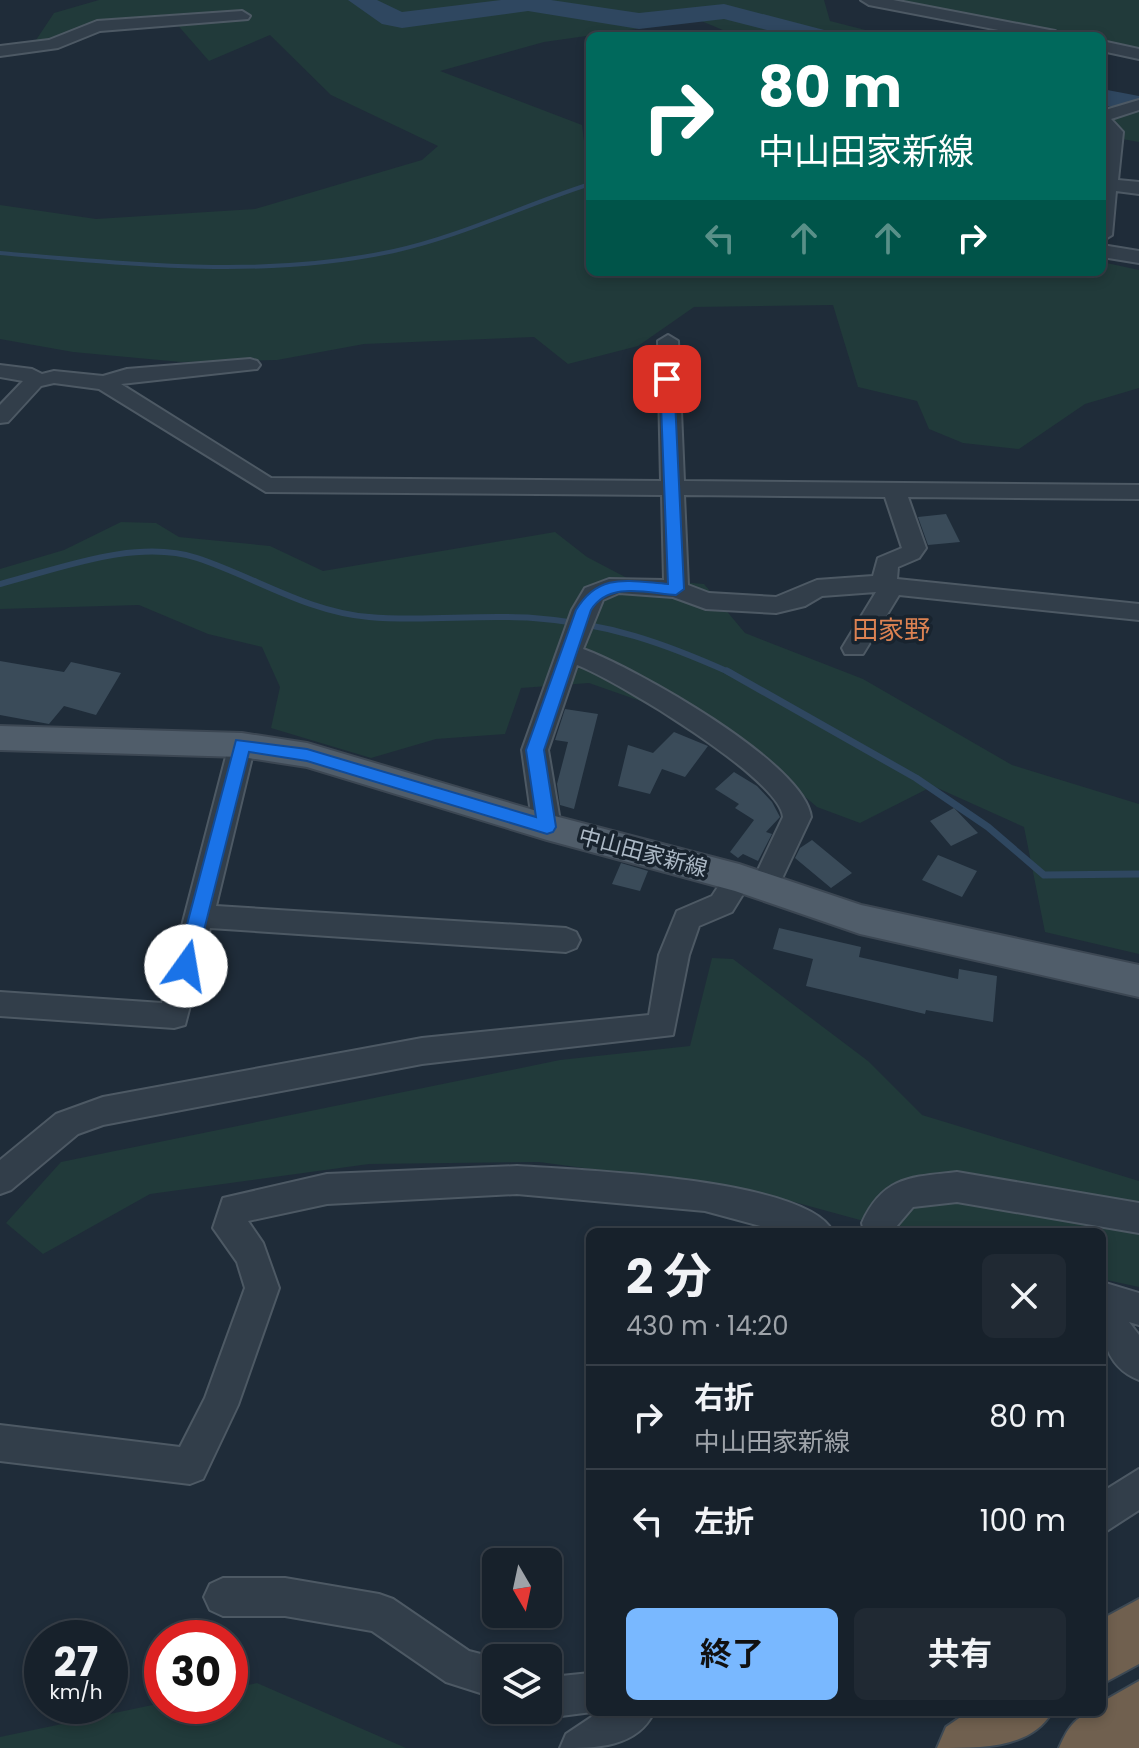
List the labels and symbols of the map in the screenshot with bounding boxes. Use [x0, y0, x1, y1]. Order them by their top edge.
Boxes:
pin [633, 345, 701, 413]
district label: 田家野 [852, 612, 930, 648]
street label: 中山田家新線 [575, 820, 711, 885]
position arrow [144, 924, 228, 1008]
north arrow [482, 1548, 562, 1628]
speed limit sign: 30 [144, 1620, 248, 1724]

